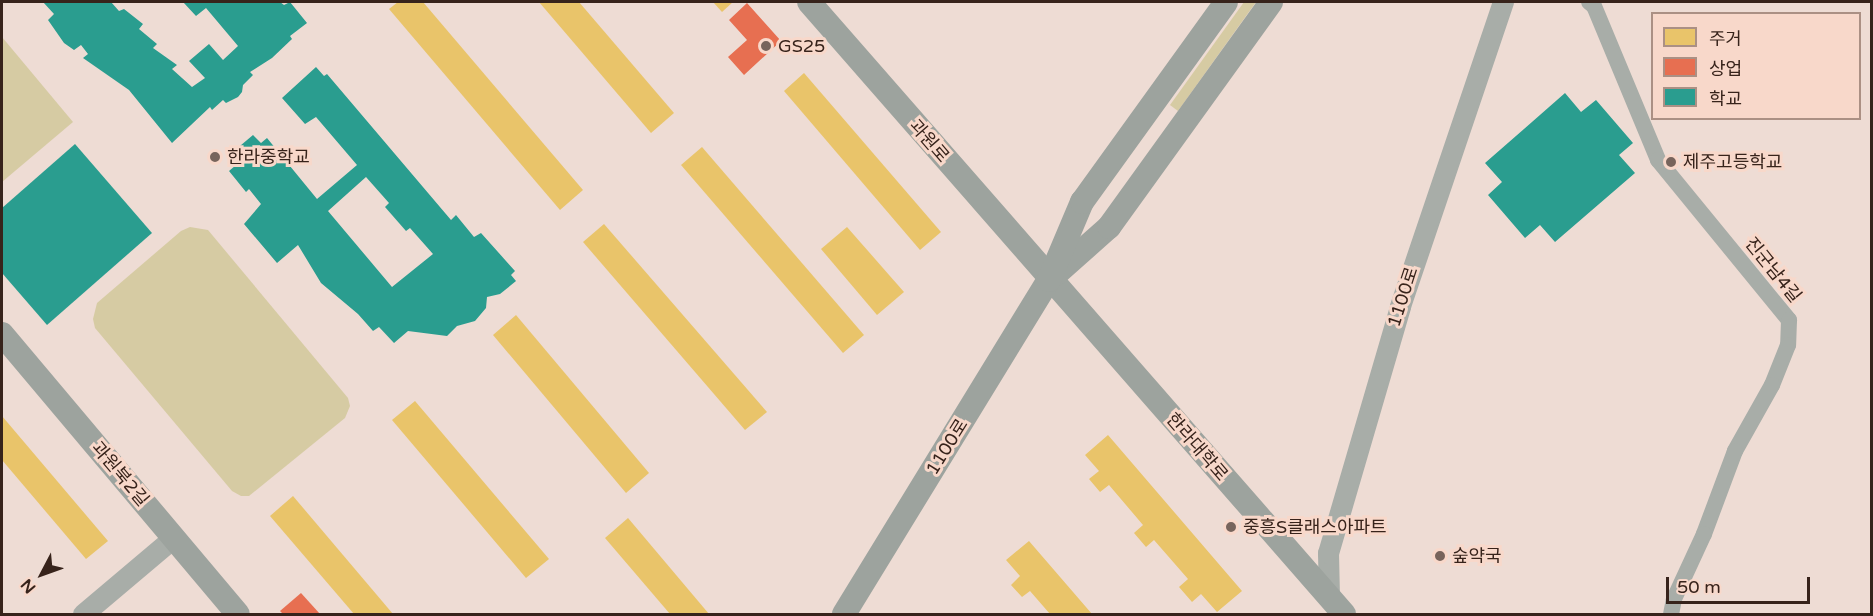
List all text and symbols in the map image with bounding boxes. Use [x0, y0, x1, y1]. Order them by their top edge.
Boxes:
legend [1651, 12, 1861, 120]
text: 주거 [1709, 28, 1742, 50]
place label: GS25 [778, 35, 825, 57]
marker: GS25 [759, 39, 773, 53]
text: 상업 [1709, 58, 1742, 80]
text: 학교 [1709, 88, 1742, 110]
street label: 과원로 [905, 115, 953, 167]
place label: 한라중학교 [227, 146, 310, 168]
marker: 한라중학교 [208, 150, 222, 164]
place label: 제주고등학교 [1683, 151, 1782, 173]
marker: 제주고등학교 [1664, 155, 1678, 169]
street label: 진군남4길 [1740, 233, 1806, 307]
street label: 1100로 [1383, 264, 1423, 330]
street label: 한라대학로 [1162, 409, 1232, 485]
street label: 1100로 [921, 415, 973, 479]
street label: 과원북2길 [87, 437, 153, 511]
place label: 중흥S클래스아파트 [1243, 516, 1387, 538]
marker: 중흥S클래스아파트 [1224, 520, 1238, 534]
north arrow [12, 544, 72, 604]
place label: 숲약국 [1452, 545, 1502, 567]
marker: 숲약국 [1433, 549, 1447, 563]
scale bar [1669, 565, 1813, 603]
text: N [17, 574, 40, 597]
text: 50 m [1677, 576, 1721, 598]

